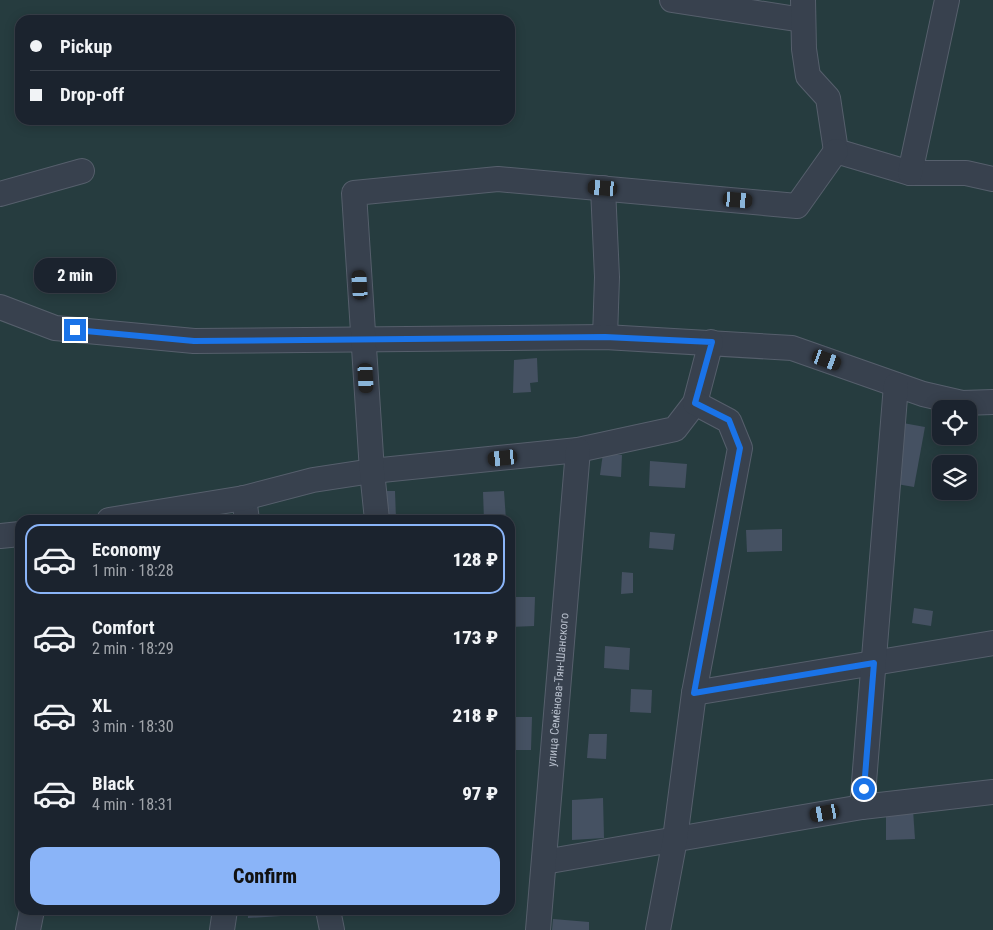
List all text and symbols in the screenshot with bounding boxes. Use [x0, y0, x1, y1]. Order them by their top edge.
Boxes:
text: Pickup [60, 35, 112, 58]
text: Drop-off [60, 83, 124, 106]
car [587, 179, 618, 197]
car [722, 191, 753, 209]
callout: 2 min [34, 258, 116, 292]
text: 2 min [57, 266, 93, 285]
car [351, 270, 368, 300]
route end [64, 319, 86, 341]
car [810, 348, 843, 372]
car [357, 363, 374, 393]
map controls [932, 400, 977, 500]
button: locate [932, 400, 977, 445]
car [487, 449, 518, 467]
button: layers [932, 455, 977, 500]
icon: car [32, 537, 77, 582]
text: Economy [92, 538, 161, 561]
text: 128 ₽ [453, 548, 498, 571]
text: 1 min · 18:28 [92, 561, 174, 580]
street label: улица Семёнова-Тян-Шанского [545, 612, 571, 767]
icon: car [32, 615, 77, 660]
text: Comfort [92, 616, 155, 639]
text: 173 ₽ [453, 626, 498, 649]
text: 2 min · 18:29 [92, 639, 174, 658]
icon: car [32, 693, 77, 738]
text: XL [92, 694, 112, 717]
text: 218 ₽ [453, 704, 498, 727]
text: 3 min · 18:30 [92, 717, 174, 736]
icon: car [32, 771, 77, 816]
text: Black [92, 772, 134, 795]
route start [853, 778, 875, 800]
text: 97 ₽ [462, 782, 498, 805]
text: 4 min · 18:31 [92, 795, 174, 814]
car [808, 803, 841, 823]
button: Confirm [30, 847, 500, 905]

